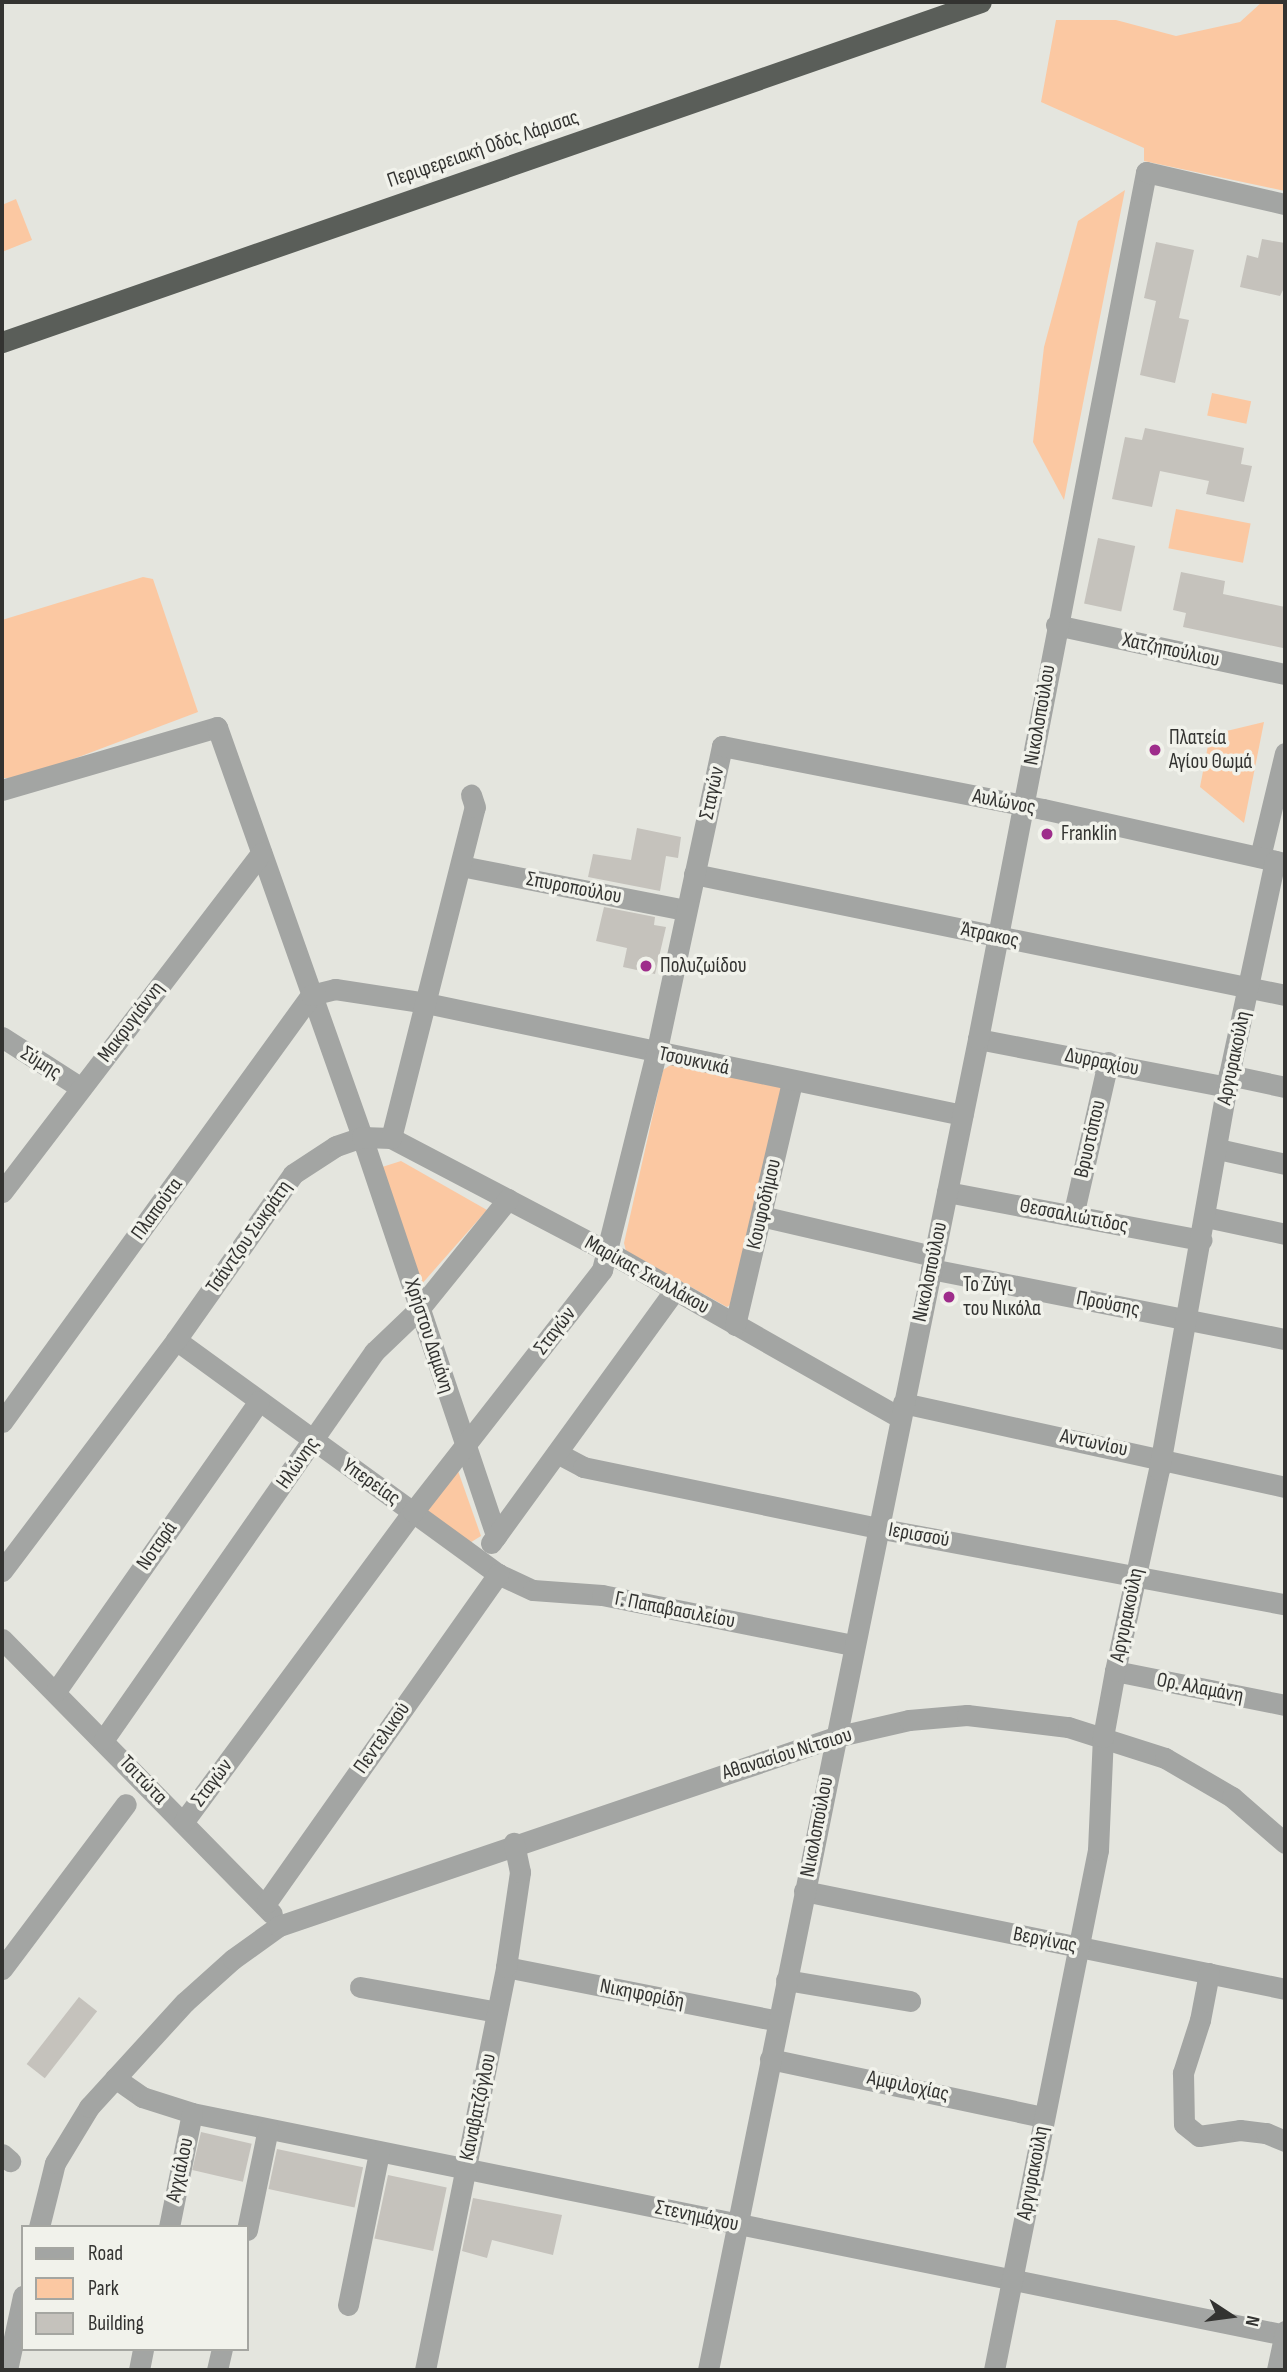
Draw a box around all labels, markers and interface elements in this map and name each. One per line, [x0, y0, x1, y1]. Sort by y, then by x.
street label: Περιφερειακή Οδός Λάρισας [384, 104, 582, 194]
street label: Χατζηπούλιου [1120, 627, 1222, 673]
street label: Νικολοπούλου [1019, 663, 1061, 767]
place label: Πλατεία Αγίου Θωμά [1169, 725, 1252, 775]
marker: Πλατεία Αγίου Θωμά [1147, 742, 1163, 758]
street label: Σταγών [694, 764, 730, 822]
street label: Αυλώνος [970, 784, 1038, 820]
place label: Franklin [1061, 821, 1117, 847]
marker: Franklin [1039, 826, 1055, 842]
street label: Σπυροπούλου [524, 866, 624, 910]
street label: Άτρακος [959, 917, 1021, 953]
place label: Πολυζωίδου [660, 953, 747, 979]
marker: Πολυζωίδου [638, 958, 654, 974]
street label: Μακρυγιάννη [92, 977, 170, 1067]
street label: Αργυρακούλη [1212, 1009, 1256, 1107]
street label: Σύμης [16, 1041, 66, 1085]
street label: Τσουκνικά [656, 1041, 732, 1081]
street label: Δυρραχίου [1063, 1043, 1141, 1081]
street label: Βρυοτόπου [1069, 1098, 1111, 1180]
street label: Κουφοδήμου [741, 1156, 787, 1252]
street label: Πλαπούτα [126, 1173, 188, 1245]
street label: Τσάντζου Σωκράτη [201, 1176, 297, 1298]
street label: Θεσσαλιώτιδος [1018, 1193, 1130, 1239]
street label: Νικολοπούλου [907, 1220, 953, 1324]
street label: Μαρίκας Σκυλλάκου [580, 1230, 714, 1320]
place label: Το Ζύγι του Νικόλα [963, 1272, 1041, 1322]
street label: Χρήστου Δαμάνη [399, 1276, 459, 1396]
street label: Προύσης [1074, 1286, 1142, 1322]
marker: Το Ζύγι του Νικόλα [941, 1289, 957, 1305]
street label: Σταγών [529, 1302, 581, 1360]
street label: Αντωνίου [1058, 1424, 1130, 1462]
street label: Ηλώνης [271, 1432, 325, 1494]
street label: Υπερείας [337, 1453, 405, 1511]
street label: Νοταρά [131, 1517, 183, 1575]
street label: Ιερισσού [886, 1517, 952, 1553]
street label: Αργυρακούλη [1105, 1566, 1149, 1664]
street label: Γ. Παπαβασιλείου [613, 1586, 737, 1634]
street label: Ορ. Αλαμάνη [1155, 1667, 1245, 1709]
street label: Πεντελικού [348, 1697, 416, 1779]
street label: Αθανασίου Νίτσιου [719, 1722, 855, 1786]
street label: Τσιτώτα [114, 1750, 172, 1810]
street label: Σταγών [186, 1754, 238, 1812]
street label: Νικολοπούλου [795, 1775, 839, 1879]
street label: Βεργίνας [1011, 1921, 1079, 1959]
street label: Νικηφορίδη [598, 1973, 686, 2015]
street label: Καναβατζόγλου [454, 2051, 502, 2163]
street label: Αμφιλοχίας [865, 2065, 951, 2107]
street label: Αργυρακούλη [1012, 2124, 1054, 2222]
street label: Αγχιάλου [161, 2136, 199, 2204]
street label: Στενημάχου [653, 2195, 741, 2237]
legend [21, 2225, 248, 2351]
text: Road [88, 2241, 123, 2266]
text: Park [88, 2276, 119, 2301]
north arrow [1196, 2281, 1266, 2351]
text: Building [88, 2311, 144, 2336]
text: N [1240, 2313, 1264, 2328]

